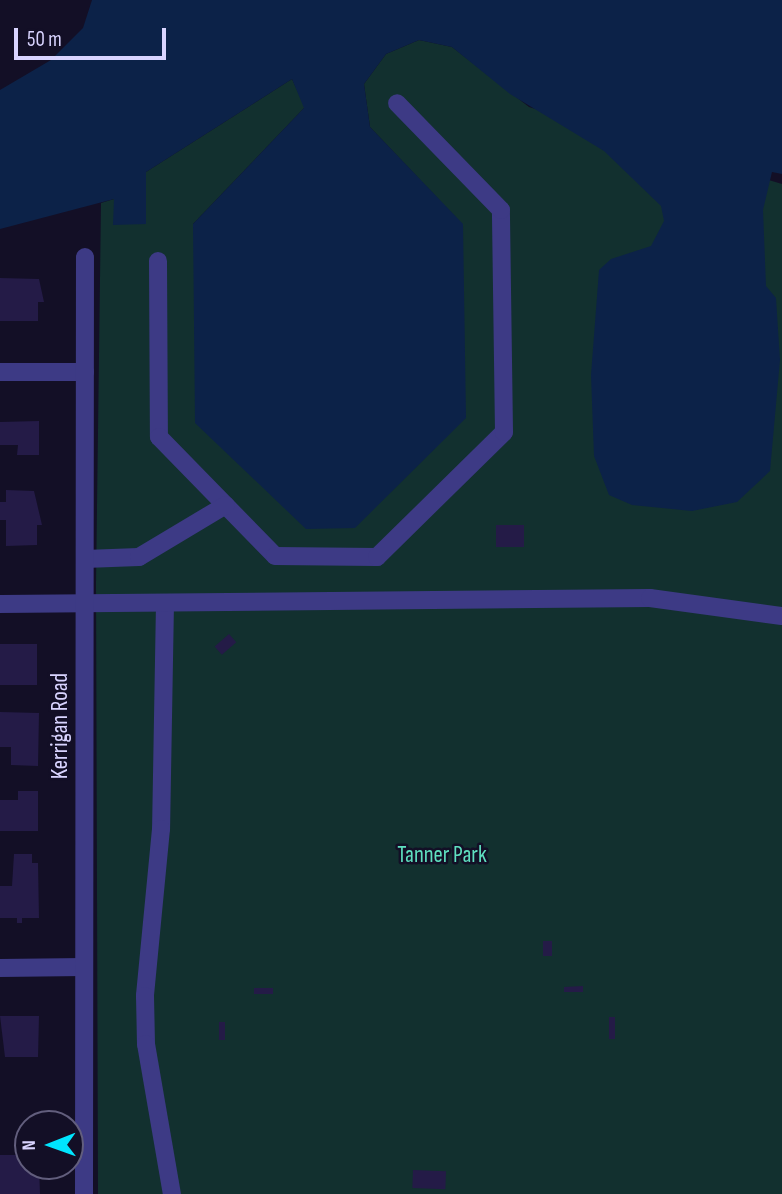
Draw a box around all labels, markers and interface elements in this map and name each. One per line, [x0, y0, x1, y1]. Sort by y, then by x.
scale bar [18, 14, 170, 58]
text: 50 m [27, 27, 62, 52]
street label: Kerrigan Road [46, 673, 74, 779]
park label: Tanner Park [397, 841, 487, 869]
north arrow [14, 1110, 84, 1180]
text: N [18, 1140, 41, 1151]

